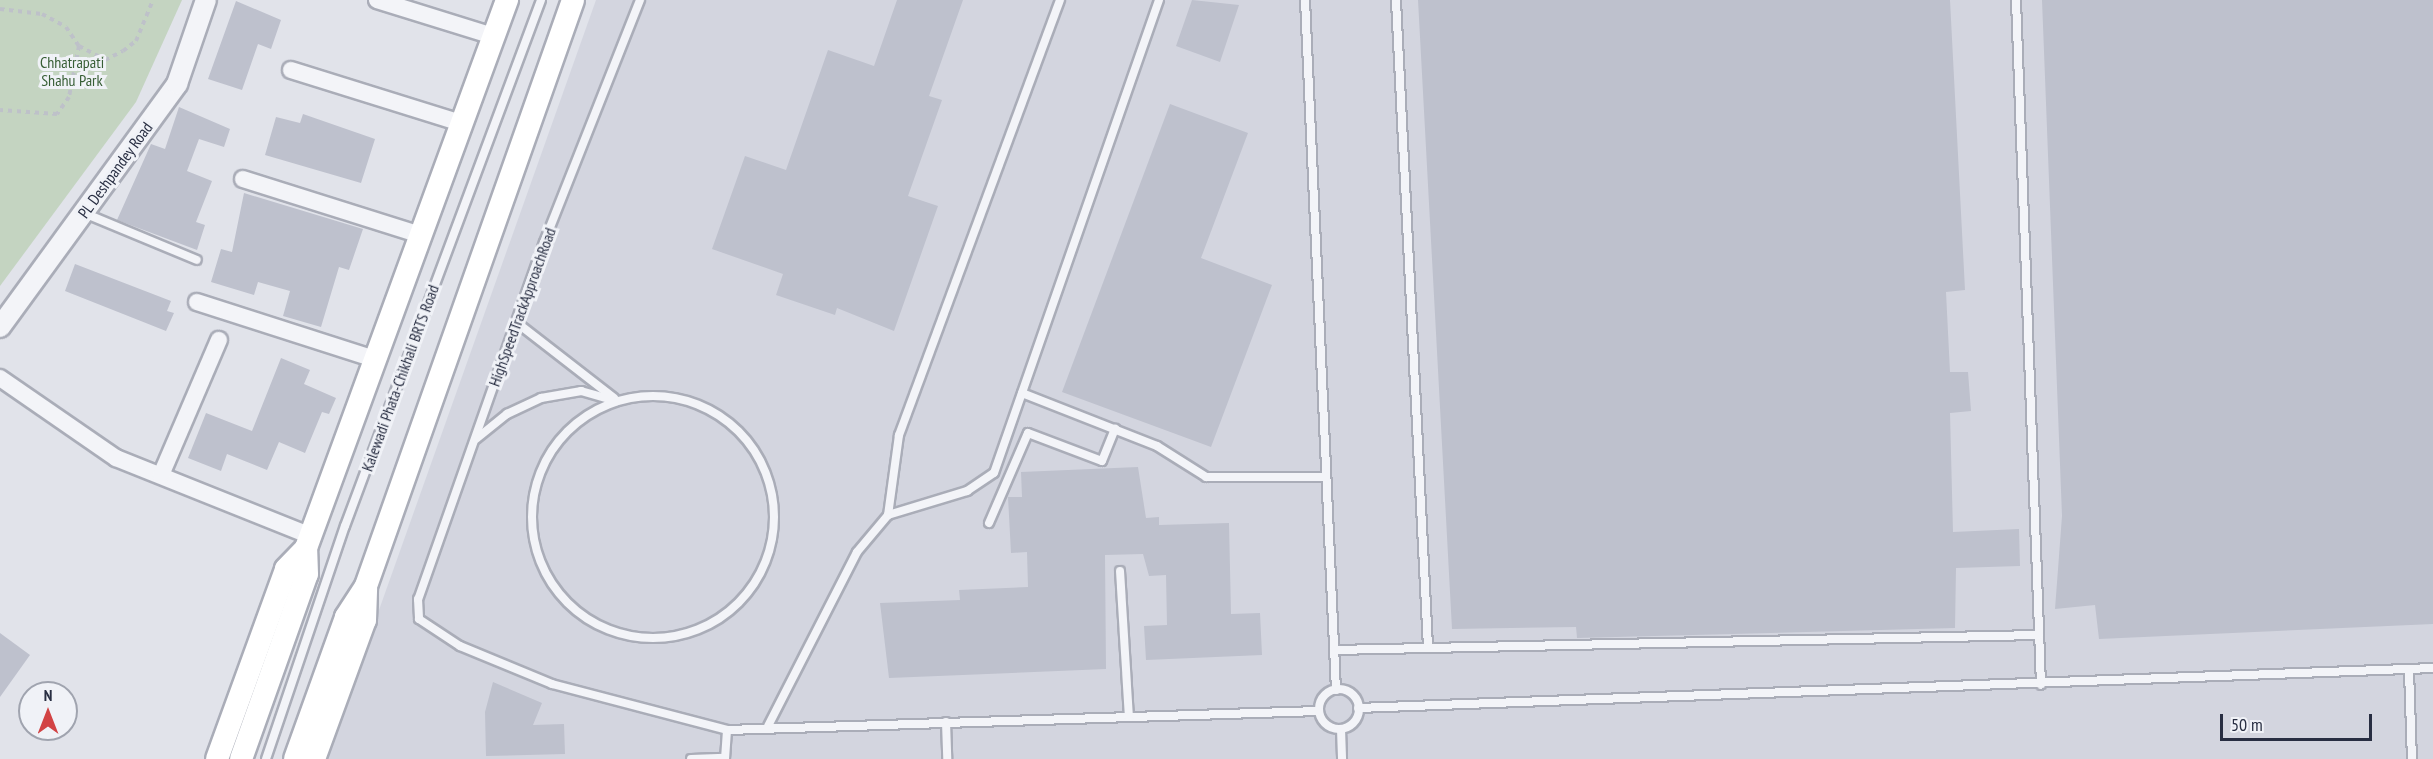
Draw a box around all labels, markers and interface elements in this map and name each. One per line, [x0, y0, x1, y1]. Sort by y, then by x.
park label: Chhatrapati Shahu Park [40, 52, 104, 90]
street label: PL Deshpandey Road [73, 118, 157, 222]
street label: HighSpeedTrackApproachRoad [484, 225, 560, 389]
street label: Kalewadi Phata-Chikhali BRTS Road [357, 282, 443, 474]
north arrow [18, 681, 78, 741]
text: N [44, 685, 52, 705]
scale bar [2223, 702, 2374, 740]
text: 50 m [2231, 713, 2263, 736]

